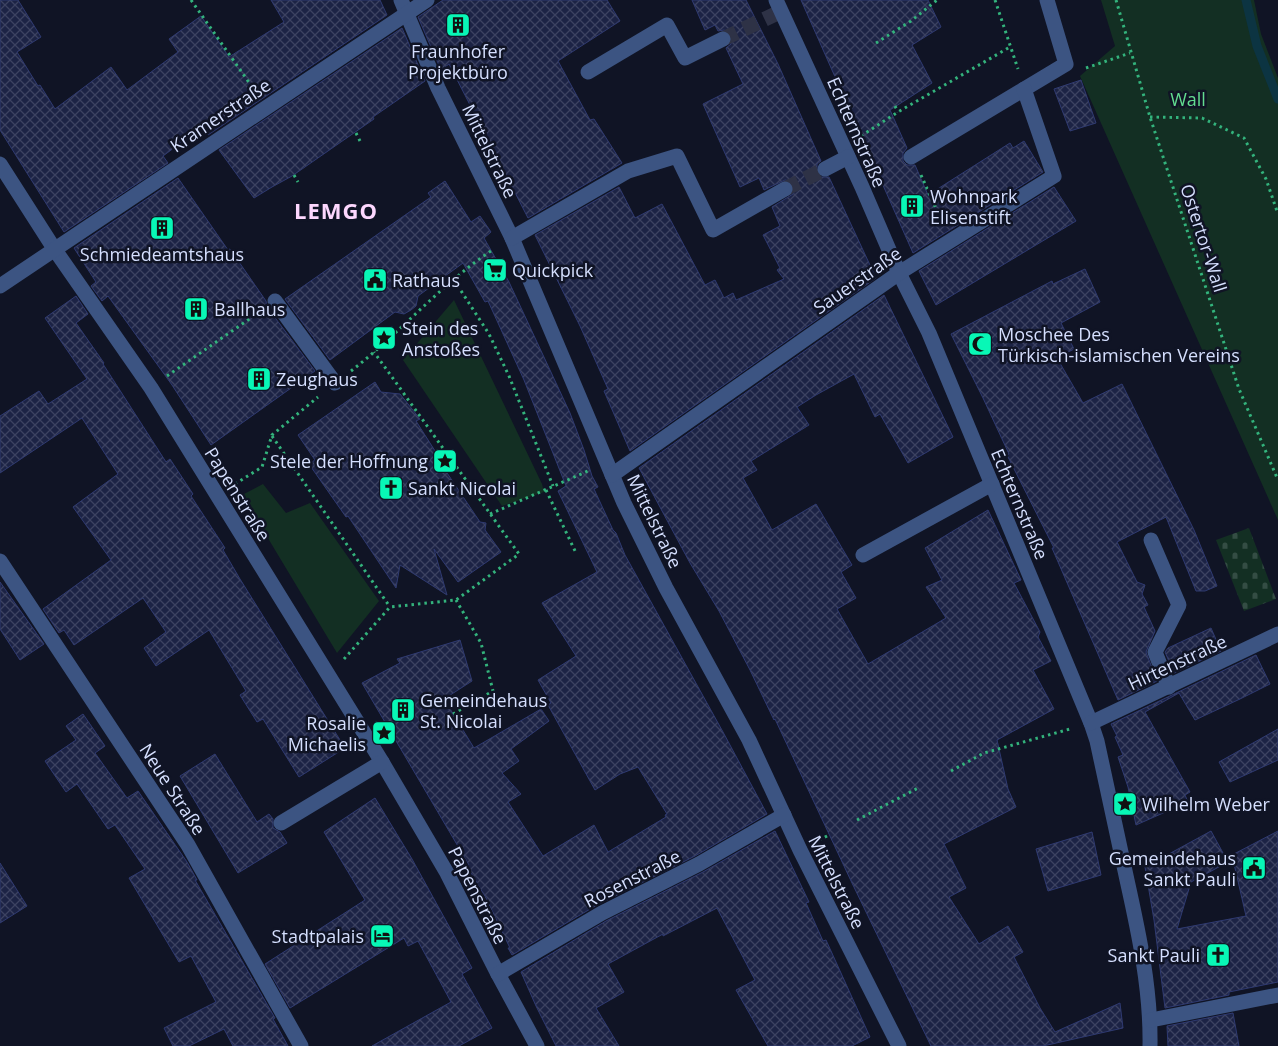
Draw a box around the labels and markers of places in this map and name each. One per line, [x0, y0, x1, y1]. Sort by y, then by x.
building icon: Fraunhofer Projektbüro [445, 12, 471, 38]
place label: Fraunhofer Projektbüro [408, 39, 508, 84]
place label: Wohnpark Elisenstift [930, 184, 1018, 229]
building icon: Wohnpark Elisenstift [899, 193, 925, 219]
building icon: Schmiedeamtshaus [149, 215, 175, 241]
place label: Schmiedeamtshaus [80, 242, 244, 266]
supermarket icon: Quickpick [482, 257, 508, 283]
place label: Quickpick [512, 258, 594, 282]
public building icon: Rathaus [362, 267, 388, 293]
place label: Rathaus [392, 268, 460, 292]
building icon: Ballhaus [183, 296, 209, 322]
place label: Ballhaus [214, 297, 285, 321]
place label: Stein des Anstoßes [402, 316, 480, 361]
place label: Moschee Des Türkisch-islamischen Vereins [998, 322, 1240, 367]
place icon: Stein des Anstoßes [371, 325, 397, 351]
mosque icon: Moschee Des Türkisch-islamischen Vereins [967, 331, 993, 357]
building icon: Zeughaus [246, 366, 272, 392]
place label: Zeughaus [276, 367, 358, 391]
place icon: Stele der Hoffnung [432, 448, 458, 474]
place label: Stele der Hoffnung [270, 449, 428, 473]
church icon: Sankt Nicolai [378, 475, 404, 501]
place label: Sankt Nicolai [408, 476, 516, 500]
place label: Gemeindehaus St. Nicolai [420, 688, 547, 733]
building icon: Gemeindehaus St. Nicolai [390, 697, 416, 723]
place label: Rosalie Michaelis [288, 711, 366, 756]
place icon: Rosalie Michaelis [371, 720, 397, 746]
place icon: Wilhelm Weber [1112, 791, 1138, 817]
place label: Wilhelm Weber [1142, 792, 1271, 816]
place label: Gemeindehaus Sankt Pauli [1109, 846, 1236, 891]
public building icon: Gemeindehaus Sankt Pauli [1241, 855, 1267, 881]
hotel icon: Stadtpalais [369, 923, 395, 949]
place label: Stadtpalais [272, 924, 364, 948]
church icon: Sankt Pauli [1205, 942, 1231, 968]
place label: Sankt Pauli [1108, 943, 1200, 967]

